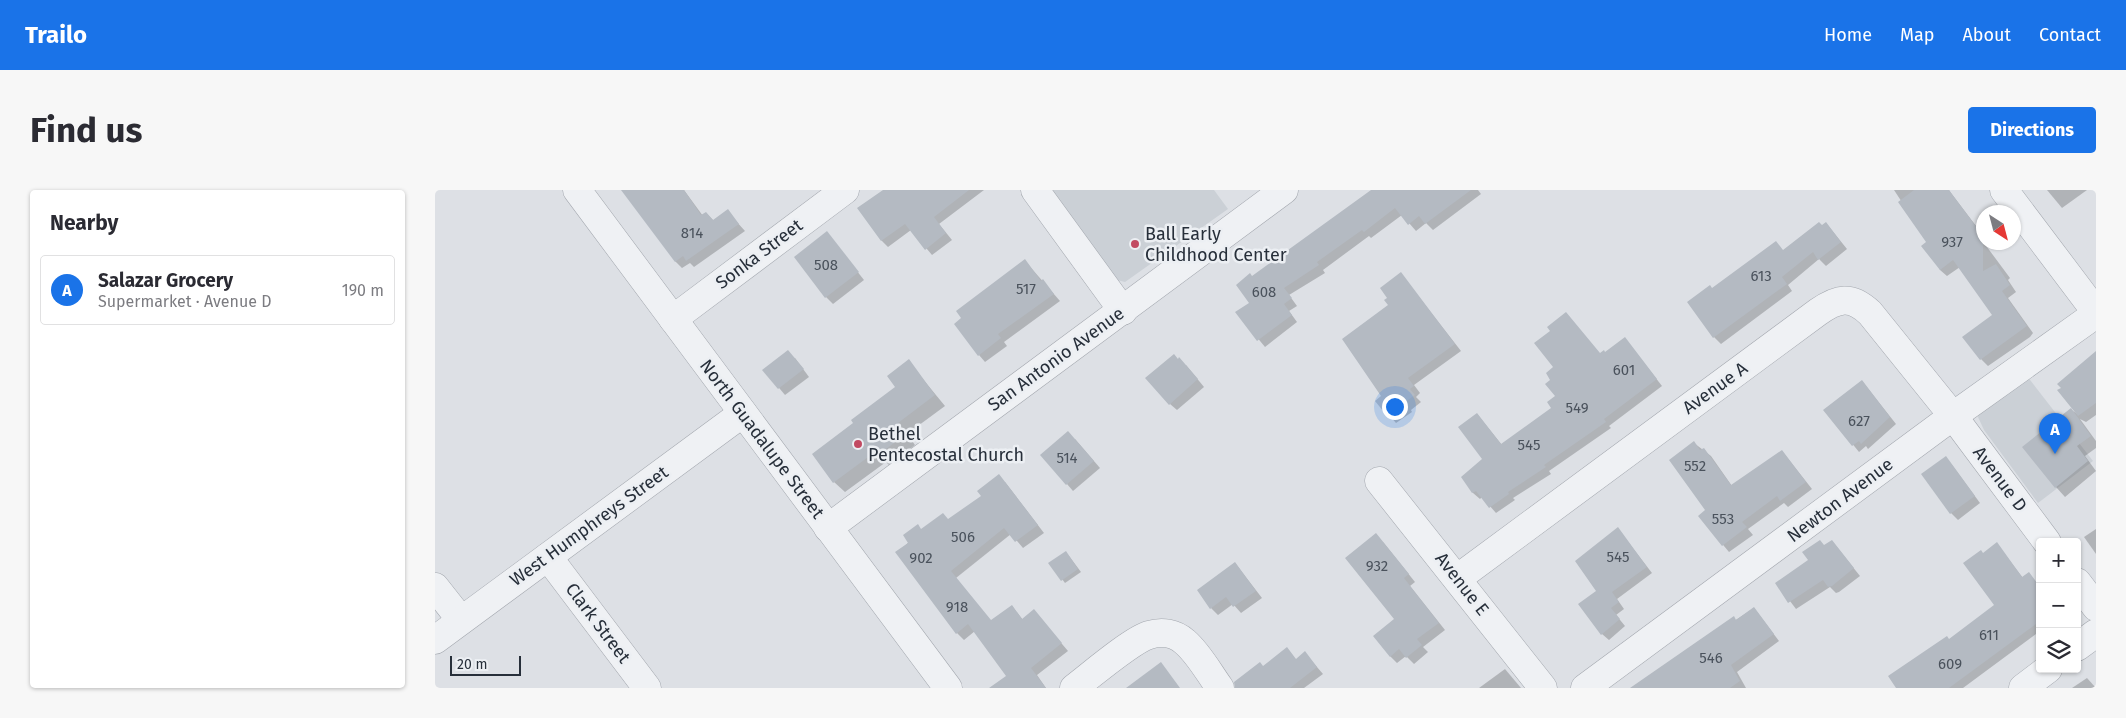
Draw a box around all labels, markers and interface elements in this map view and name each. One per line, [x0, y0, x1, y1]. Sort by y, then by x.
text: Trailo [25, 21, 87, 49]
text: Home [1824, 24, 1872, 46]
text: Map [1900, 24, 1934, 46]
text: About [1962, 24, 2011, 46]
text: Contact [2039, 24, 2101, 46]
button: Directions [1968, 107, 2096, 153]
text: Find us [30, 109, 142, 151]
north arrow [1976, 205, 2021, 250]
text: Nearby [50, 210, 118, 236]
street label: Sonka Street [711, 214, 807, 294]
place label: Ball Early Childhood Center [1145, 223, 1287, 266]
house number: 814 [681, 224, 703, 242]
house number: 937 [1941, 233, 1963, 251]
marker: Ball Early Childhood Center [1129, 238, 1141, 250]
house number: 508 [814, 256, 838, 274]
house number: 613 [1750, 267, 1772, 285]
text: Salazar Grocery [98, 269, 233, 292]
house number: 517 [1016, 280, 1036, 298]
text: A [62, 281, 72, 300]
text: 190 m [342, 281, 384, 300]
house number: 608 [1252, 283, 1276, 301]
text: Supermarket · Avenue D [98, 292, 272, 311]
street label: San Antonio Avenue [984, 302, 1128, 416]
street label: North Guadalupe Street [695, 355, 829, 523]
street label: Avenue A [1678, 357, 1752, 419]
house number: 601 [1613, 361, 1635, 379]
your location [1382, 394, 1408, 420]
house number: 549 [1565, 399, 1589, 417]
house number: 627 [1848, 412, 1870, 430]
pin: A [2039, 413, 2071, 454]
place label: Bethel Pentecostal Church [868, 423, 1024, 466]
house number: 545 [1518, 436, 1540, 454]
marker: Bethel Pentecostal Church [852, 438, 864, 450]
street label: Avenue D [1968, 442, 2032, 516]
house number: 514 [1056, 449, 1078, 467]
street label: Newton Avenue [1783, 453, 1897, 547]
house number: 552 [1684, 457, 1706, 475]
street label: West Humphreys Street [505, 461, 673, 591]
house number: 553 [1712, 510, 1734, 528]
house number: 506 [951, 528, 975, 546]
map controls [2036, 538, 2081, 673]
button: + [2036, 538, 2081, 583]
street label: Avenue E [1431, 548, 1493, 620]
house number: 545 [1607, 548, 1629, 566]
house number: 902 [909, 549, 933, 567]
house number: 932 [1366, 557, 1388, 575]
street label: Clark Street [561, 579, 636, 668]
button: − [2036, 583, 2081, 628]
house number: 918 [946, 598, 968, 616]
house number: 611 [1979, 626, 1999, 644]
button: layers [2036, 628, 2081, 673]
house number: 546 [1699, 649, 1723, 667]
scale bar [450, 653, 521, 676]
house number: 609 [1938, 655, 1962, 673]
text: 20 m [457, 656, 487, 673]

